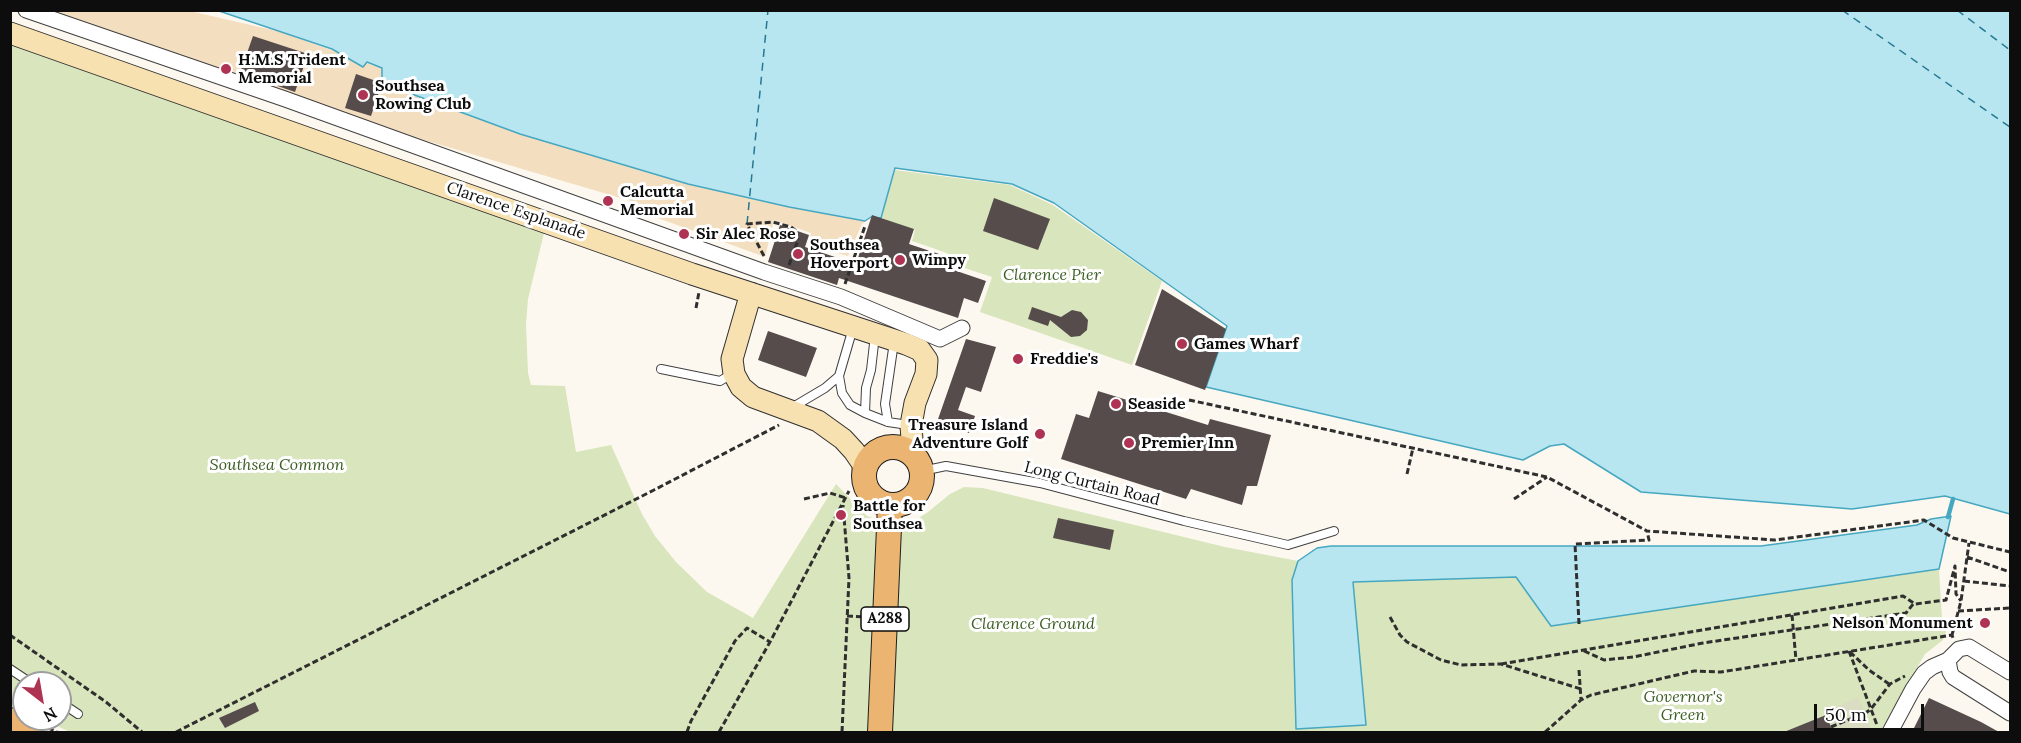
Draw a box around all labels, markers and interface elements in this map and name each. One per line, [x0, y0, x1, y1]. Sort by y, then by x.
place label: H.M.S Trident Memorial [238, 50, 346, 88]
marker: H.M.S Trident Memorial [219, 62, 233, 76]
place label: Southsea Rowing Club [375, 76, 471, 114]
marker: Southsea Rowing Club [356, 88, 370, 102]
street label: Clarence Esplanade [444, 178, 588, 244]
place label: Calcutta Memorial [620, 182, 694, 220]
marker: Calcutta Memorial [601, 194, 615, 208]
place label: Sir Alec Rose [696, 224, 796, 244]
marker: Sir Alec Rose [677, 227, 691, 241]
place label: Southsea Hoverport [810, 235, 889, 273]
marker: Southsea Hoverport [791, 247, 805, 261]
place label: Wimpy [912, 250, 966, 270]
marker: Wimpy [893, 253, 907, 267]
park label: Clarence Pier [1003, 265, 1101, 285]
place label: Games Wharf [1194, 334, 1298, 354]
marker: Games Wharf [1175, 337, 1189, 351]
place label: Freddie's [1030, 349, 1098, 369]
marker: Freddie's [1011, 352, 1025, 366]
place label: Seaside [1128, 394, 1186, 414]
marker: Seaside [1109, 397, 1123, 411]
place label: Treasure Island Adventure Golf [908, 415, 1028, 453]
marker: Treasure Island Adventure Golf [1033, 427, 1047, 441]
place label: Premier Inn [1141, 433, 1234, 453]
marker: Premier Inn [1122, 436, 1136, 450]
park label: Southsea Common [210, 455, 344, 475]
street label: Long Curtain Road [1022, 458, 1162, 510]
place label: Battle for Southsea [853, 496, 925, 534]
marker: Battle for Southsea [834, 508, 848, 522]
road number: A288 [861, 607, 909, 631]
place label: Nelson Monument [1832, 613, 1973, 633]
park label: Clarence Ground [971, 614, 1095, 634]
marker: Nelson Monument [1978, 616, 1992, 630]
north arrow [12, 671, 72, 731]
park label: Governor's Green [1643, 687, 1723, 725]
scale bar [1817, 692, 1926, 730]
text: N [40, 703, 61, 726]
text: 50 m [1825, 703, 1867, 726]

